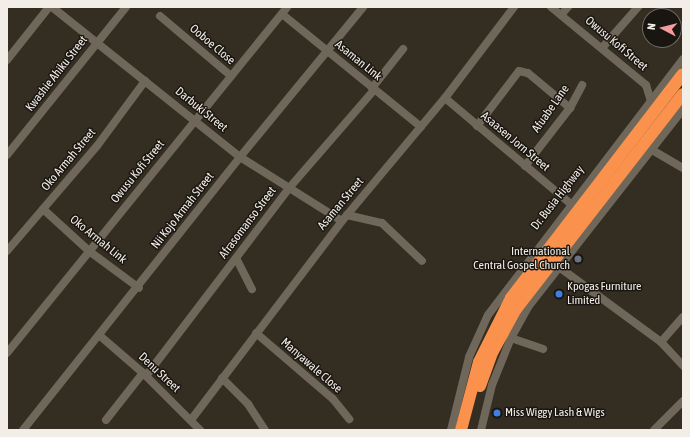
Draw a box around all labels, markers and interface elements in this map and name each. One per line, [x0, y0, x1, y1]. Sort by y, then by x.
north arrow [642, 8, 682, 48]
street label: Owusu Kofi Street [582, 14, 650, 74]
street label: Ooboe Close [186, 22, 238, 68]
text: N [645, 23, 657, 31]
street label: Kwashie Ahiku Street [23, 33, 91, 115]
street label: Asaman Link [332, 38, 384, 84]
street label: Afuabe Lane [529, 82, 573, 136]
street label: Darbuki Street [172, 85, 230, 135]
street label: Asaasen Jorn Street [478, 109, 552, 175]
street label: Oko Armah Street [39, 126, 99, 194]
street label: Owusu Kofi Street [108, 138, 168, 206]
street label: Dr. Busia Highway [528, 163, 588, 233]
street label: Nii Kojo Armah Street [149, 170, 217, 252]
street label: Asaman Street [315, 175, 367, 233]
street label: Afrasomanso Street [216, 184, 280, 262]
street label: Oko Armah Link [67, 213, 129, 267]
place label: International Central Gospel Church [473, 245, 570, 273]
marker: International Central Gospel Church [573, 254, 583, 264]
place label: Kpogas Furniture Limited [567, 280, 641, 308]
marker: Kpogas Furniture Limited [554, 289, 564, 299]
street label: Manyawale Close [277, 336, 345, 396]
street label: Denu Street [135, 350, 183, 396]
place label: Miss Wiggy Lash & Wigs [505, 406, 605, 420]
marker: Miss Wiggy Lash & Wigs [492, 408, 502, 418]

